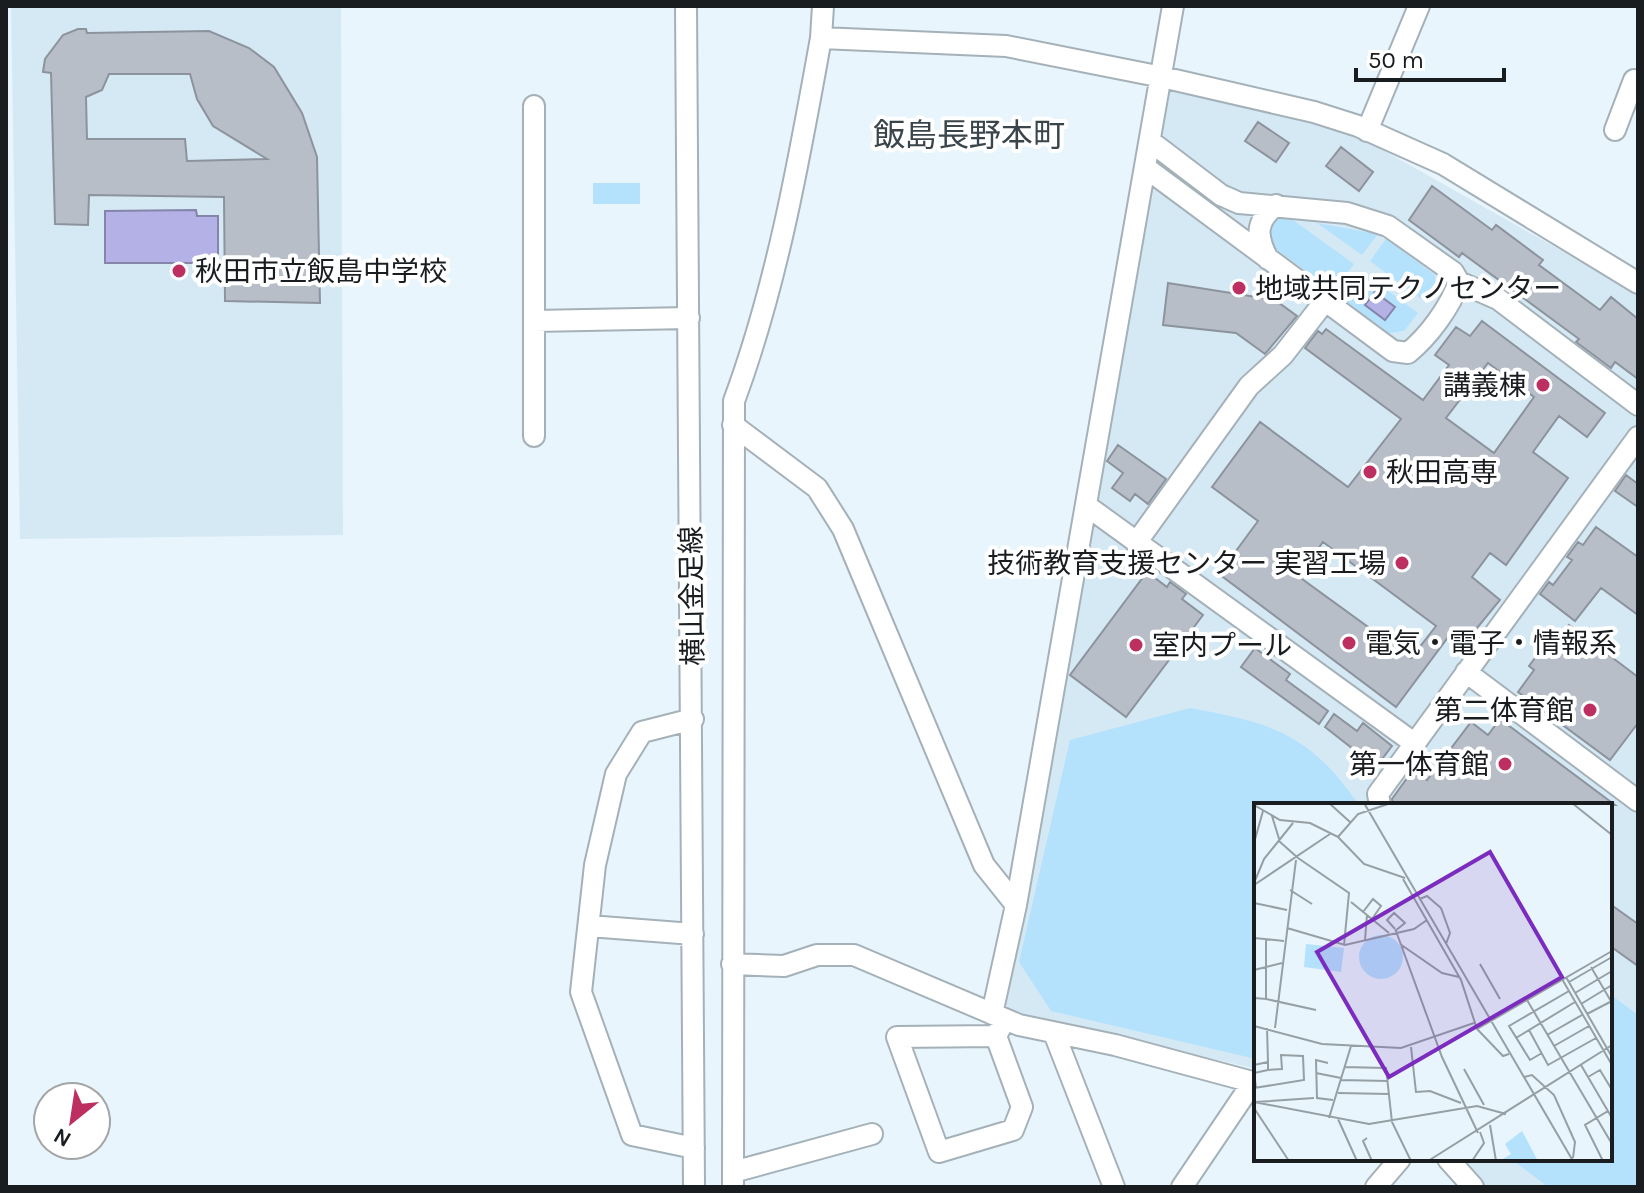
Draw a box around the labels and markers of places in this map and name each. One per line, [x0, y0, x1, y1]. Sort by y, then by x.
place label: 秋田市立飯島中学校 [195, 255, 447, 288]
marker: 秋田市立飯島中学校 [170, 262, 188, 280]
place label: 地域共同テクノセンター [1255, 272, 1561, 305]
marker: 地域共同テクノセンター [1230, 279, 1248, 297]
place label: 講義棟 [1443, 369, 1527, 402]
marker: 講義棟 [1534, 376, 1552, 394]
place label: 秋田高専 [1386, 456, 1498, 489]
marker: 秋田高専 [1361, 463, 1379, 481]
place label: 技術教育支援センター 実習工場 [987, 547, 1386, 580]
marker: 技術教育支援センター 実習工場 [1393, 554, 1411, 572]
place label: 電気・電子・情報系 [1365, 627, 1617, 660]
place label: 室内プール [1152, 629, 1292, 662]
marker: 電気・電子・情報系 [1340, 634, 1358, 652]
marker: 室内プール [1127, 636, 1145, 654]
place label: 第二体育館 [1434, 694, 1574, 727]
marker: 第二体育館 [1581, 701, 1599, 719]
place label: 第一体育館 [1349, 748, 1489, 781]
marker: 第一体育館 [1496, 755, 1514, 773]

